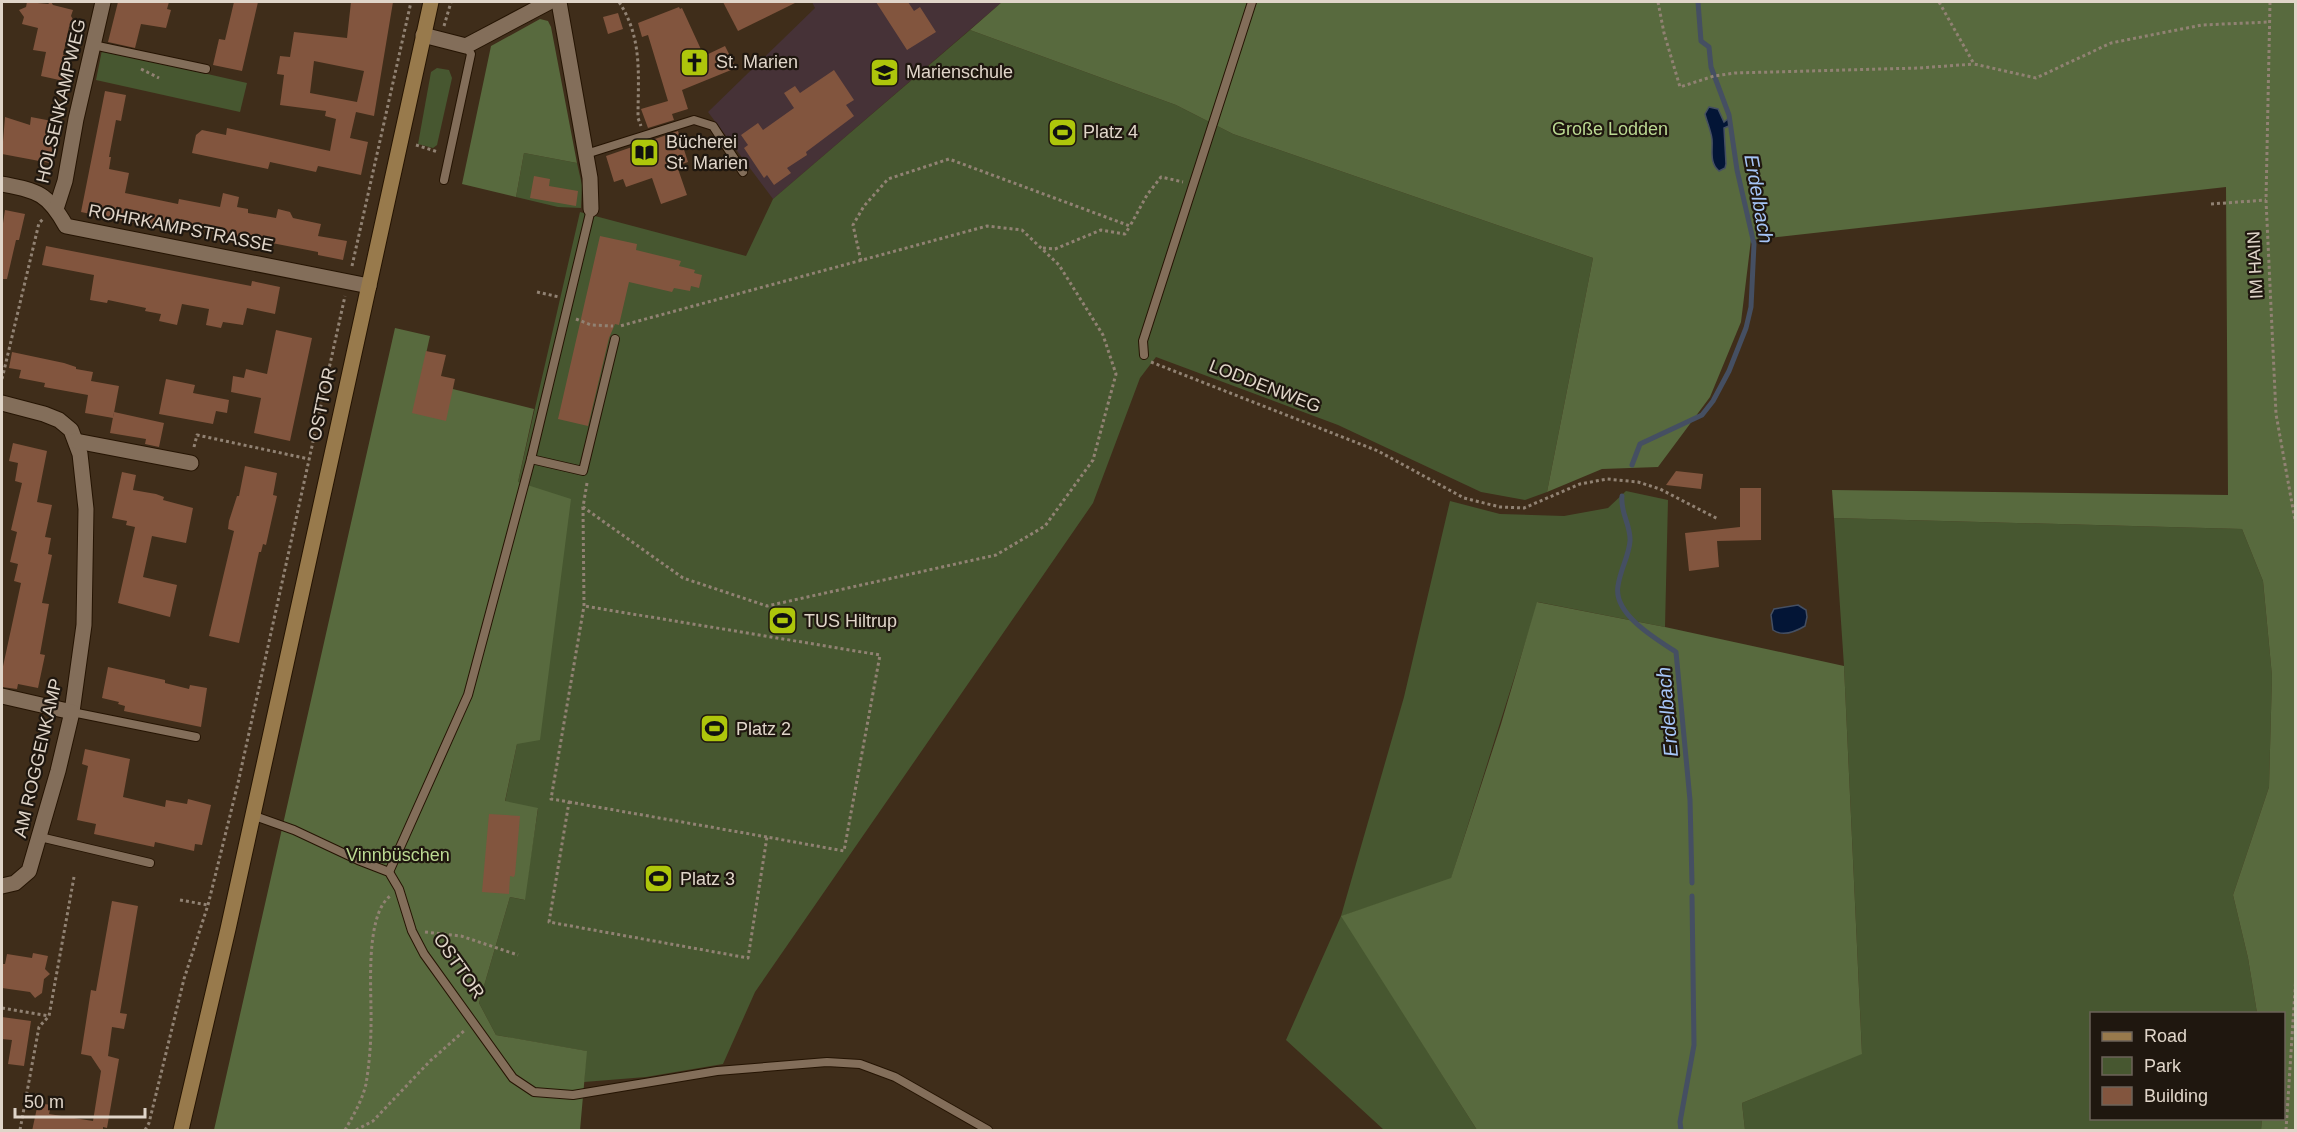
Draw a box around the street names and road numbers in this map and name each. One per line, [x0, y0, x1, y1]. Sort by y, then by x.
street label: HOLSENKAMPWEG [32, 17, 90, 185]
street label: ROHRKAMPSTRASSE [87, 200, 275, 256]
street label: IM HAIN [2243, 231, 2267, 299]
street label: LODDENWEG [1206, 356, 1324, 416]
street label: OSTTOR [304, 365, 340, 443]
street label: AM ROGGENKAMP [10, 676, 66, 840]
street label: OSTTOR [429, 930, 489, 1002]

